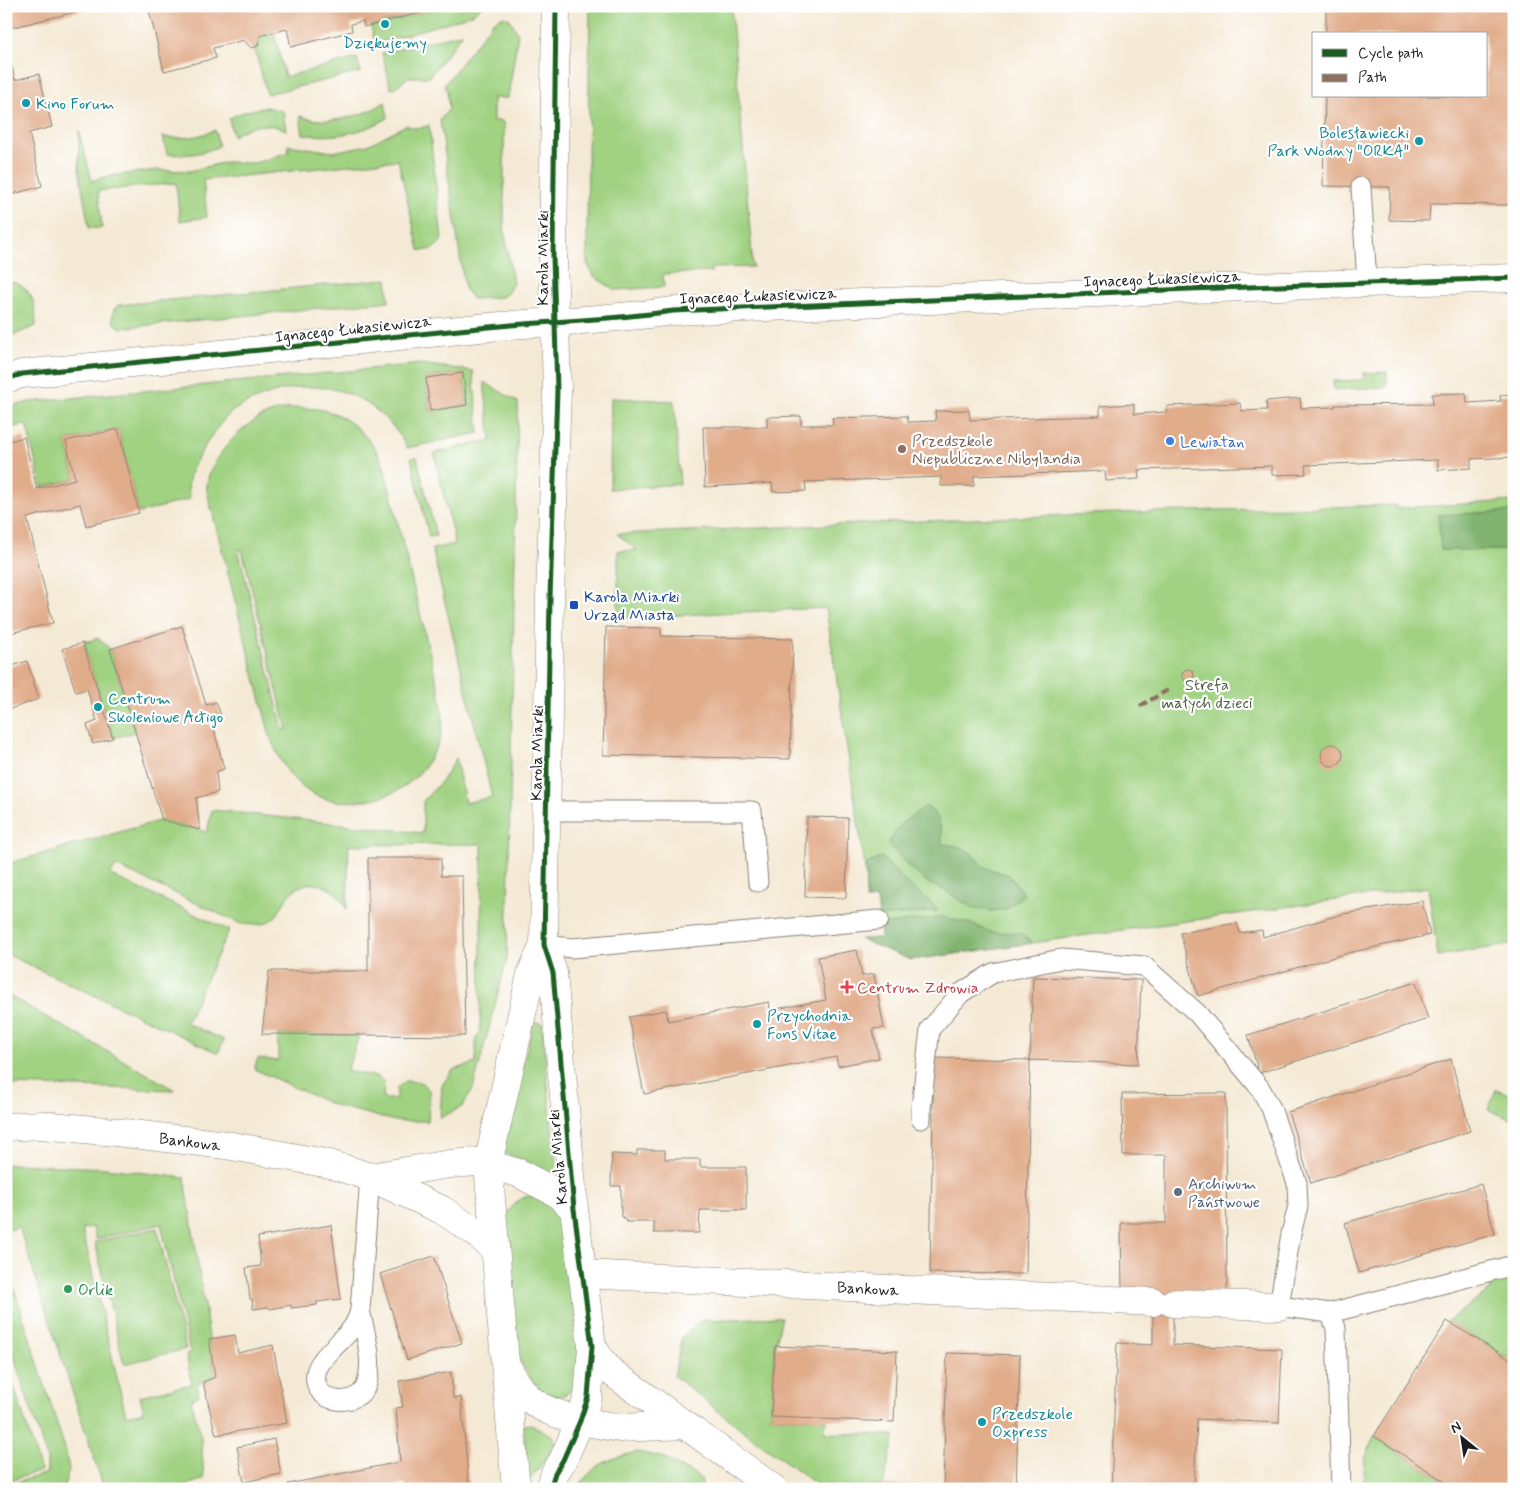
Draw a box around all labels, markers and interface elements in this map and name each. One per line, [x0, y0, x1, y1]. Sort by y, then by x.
marker: Dziękujemy [379, 18, 391, 30]
legend [1312, 32, 1488, 98]
place label: Dziękujemy [343, 33, 427, 54]
text: Cycle path [1358, 44, 1423, 64]
text: Path [1358, 68, 1387, 88]
place label: Kino Forum [36, 94, 115, 115]
marker: Kino Forum [20, 97, 32, 109]
place label: Bolesławiecki Park Wodny "ORKA" [1267, 123, 1409, 162]
marker: Bolesławiecki Park Wodny "ORKA" [1413, 135, 1425, 147]
street label: Karola Miarki [533, 210, 554, 306]
street label: Ignacego Łukasiewicza [1083, 266, 1241, 293]
street label: Ignacego Łukasiewicza [679, 283, 837, 310]
street label: Ignacego Łukasiewicza [274, 311, 433, 348]
place label: Przedszkole Niepubliczne Nibylandia [912, 431, 1081, 470]
place label: Lewiatan [1180, 432, 1244, 453]
marker: Lewiatan [1164, 435, 1176, 447]
marker: Przedszkole Niepubliczne Nibylandia [896, 443, 908, 455]
place label: Karola Miarki Urząd Miasta [584, 587, 680, 626]
marker: Karola Miarki Urząd Miasta [568, 599, 580, 611]
park label: Strefa małych dzieci [1162, 675, 1253, 714]
place label: Centrum Skoleniowe Actigo [108, 689, 223, 728]
marker: Centrum Skoleniowe Actigo [92, 701, 104, 713]
street label: Karola Miarki [526, 705, 549, 801]
place label: Centrum Zdrowia [857, 978, 979, 999]
marker: Centrum Zdrowia [841, 981, 853, 993]
place label: Przychodnia Fons Vitae [767, 1006, 851, 1045]
marker: Przychodnia Fons Vitae [751, 1018, 763, 1030]
street label: Karola Miarki [544, 1108, 573, 1205]
street label: Bankowa [158, 1128, 222, 1157]
place label: Archiwum Państwowe [1188, 1174, 1260, 1213]
marker: Archiwum Państwowe [1172, 1186, 1184, 1198]
street label: Bankowa [836, 1277, 900, 1302]
place label: Orlik [78, 1280, 113, 1301]
marker: Orlik [62, 1283, 74, 1295]
place label: Przedszkole Oxpress [992, 1404, 1073, 1443]
north arrow [1438, 1412, 1488, 1462]
marker: Przedszkole Oxpress [976, 1416, 988, 1428]
text: N [1447, 1417, 1465, 1438]

